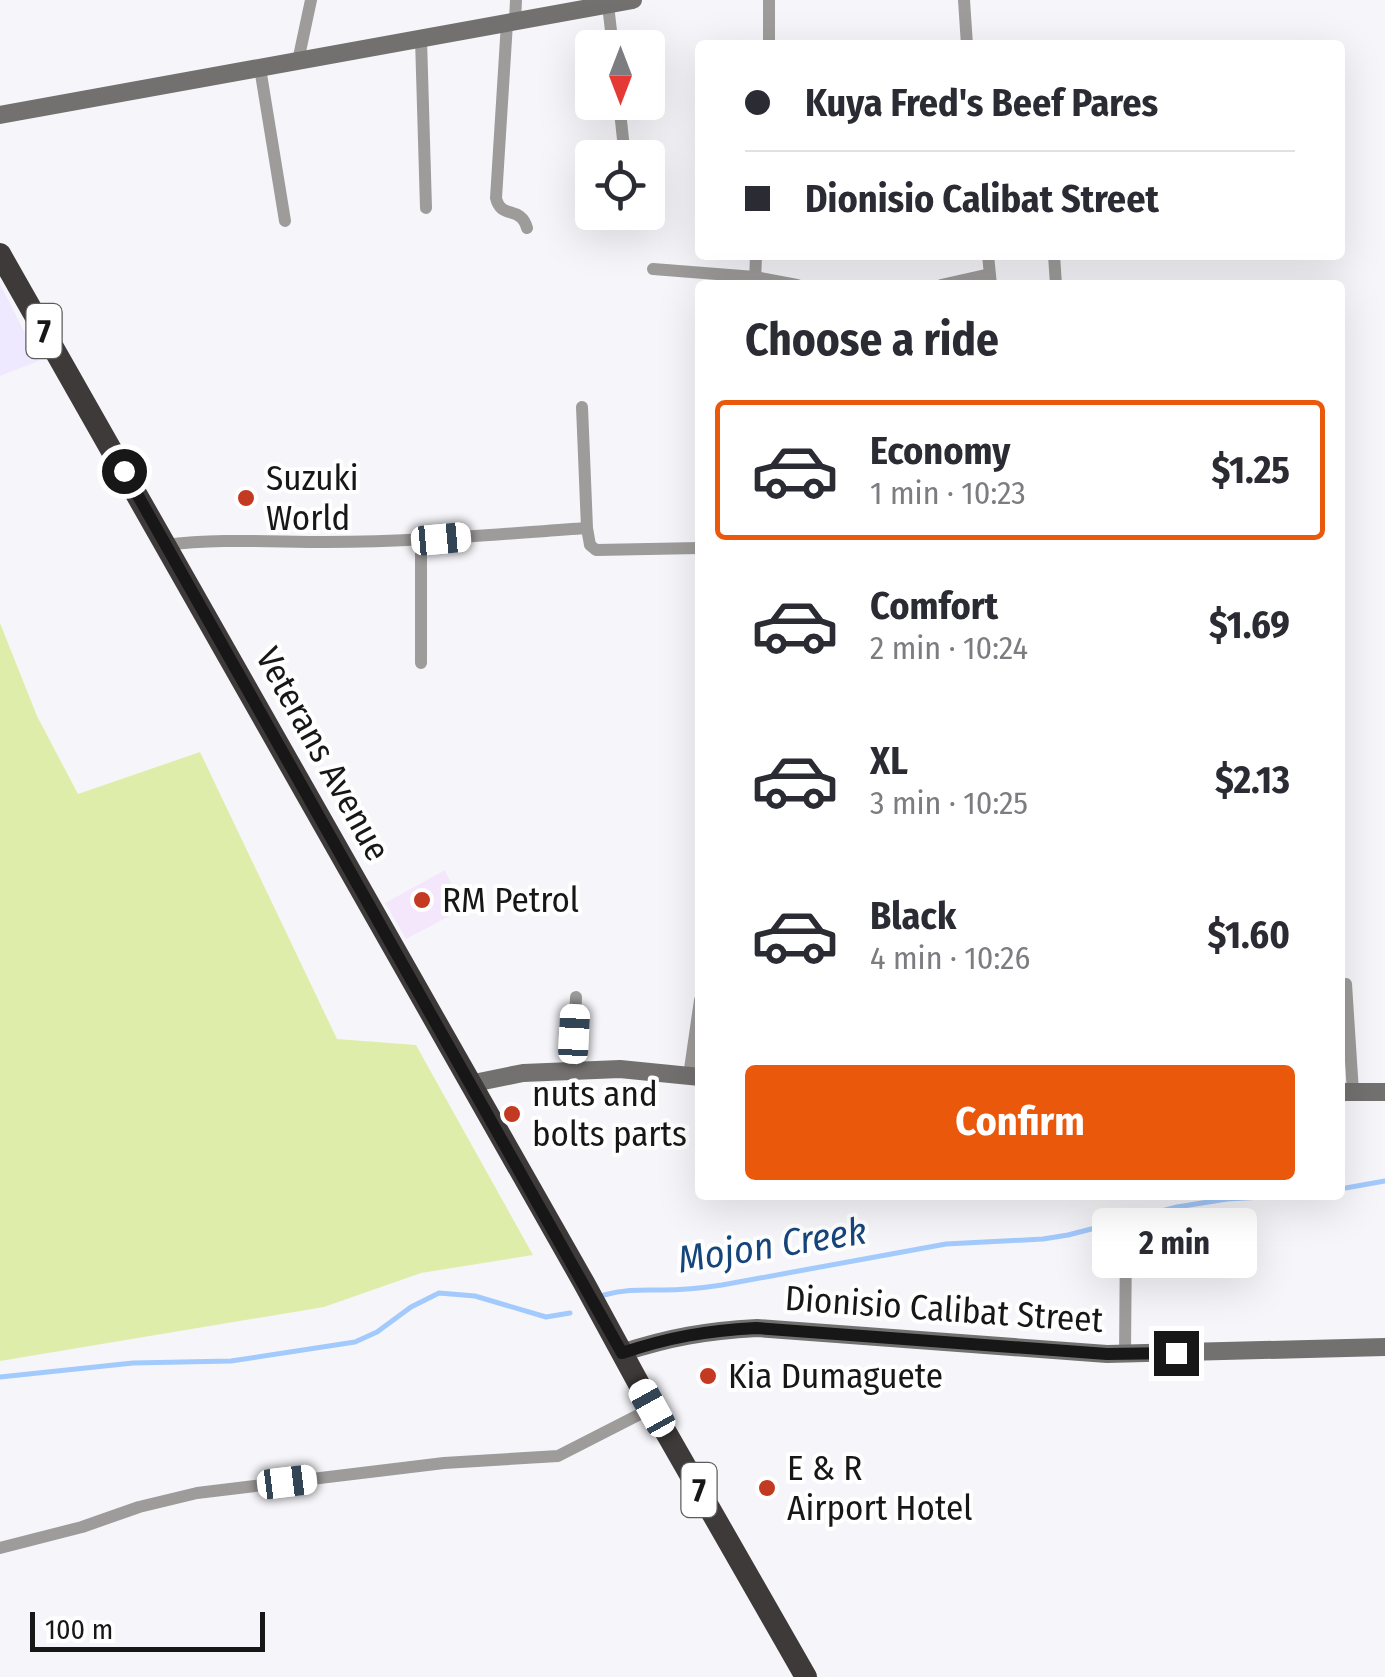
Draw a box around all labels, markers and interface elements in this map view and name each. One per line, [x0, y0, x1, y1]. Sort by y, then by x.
north arrow [575, 30, 665, 120]
map controls [575, 30, 665, 230]
text: Kuya Fred's Beef Pares [805, 80, 1158, 126]
button: locate [575, 140, 665, 230]
text: Dionisio Calibat Street [805, 176, 1159, 222]
road number: 7 [27, 304, 62, 358]
text: Choose a ride [745, 313, 999, 367]
icon: car [750, 425, 840, 515]
text: Economy [870, 428, 1010, 474]
text: $1.25 [1211, 447, 1290, 493]
route start [102, 449, 147, 494]
place label: Suzuki World [266, 457, 359, 539]
text: 1 min · 10:23 [870, 474, 1026, 512]
marker: Suzuki World [235, 487, 257, 509]
car [410, 521, 472, 557]
icon: car [750, 580, 840, 670]
text: Comfort [870, 583, 998, 629]
text: $1.69 [1209, 602, 1290, 648]
text: 2 min · 10:24 [870, 629, 1028, 667]
street label: Veterans Avenue [247, 640, 399, 868]
icon: car [750, 735, 840, 825]
text: XL [870, 738, 908, 784]
text: $2.13 [1215, 757, 1290, 803]
text: 3 min · 10:25 [870, 784, 1028, 822]
place label: RM Petrol [442, 879, 579, 921]
marker: RM Petrol [411, 889, 433, 911]
icon: car [750, 890, 840, 980]
text: Black [870, 893, 956, 939]
text: $1.60 [1207, 912, 1290, 958]
text: 4 min · 10:26 [870, 939, 1030, 977]
car [557, 1003, 591, 1065]
button: Confirm [745, 1065, 1295, 1180]
place label: nuts and bolts parts [532, 1073, 687, 1155]
marker: nuts and bolts parts [501, 1103, 523, 1125]
water label: Mojon Creek [674, 1207, 870, 1283]
callout: 2 min [1094, 1208, 1258, 1278]
text: 2 min [1139, 1224, 1210, 1262]
street label: Dionisio Calibat Street [784, 1277, 1105, 1341]
route end [1154, 1331, 1199, 1376]
place label: Kia Dumaguete [728, 1355, 943, 1397]
marker: Kia Dumaguete [697, 1365, 719, 1387]
car [624, 1374, 680, 1442]
place label: E & R Airport Hotel [787, 1447, 972, 1529]
car [255, 1463, 319, 1501]
road number: 7 [682, 1463, 716, 1517]
marker: E & R Airport Hotel [756, 1477, 778, 1499]
scale bar [30, 1607, 265, 1652]
text: 100 m [45, 1613, 113, 1646]

